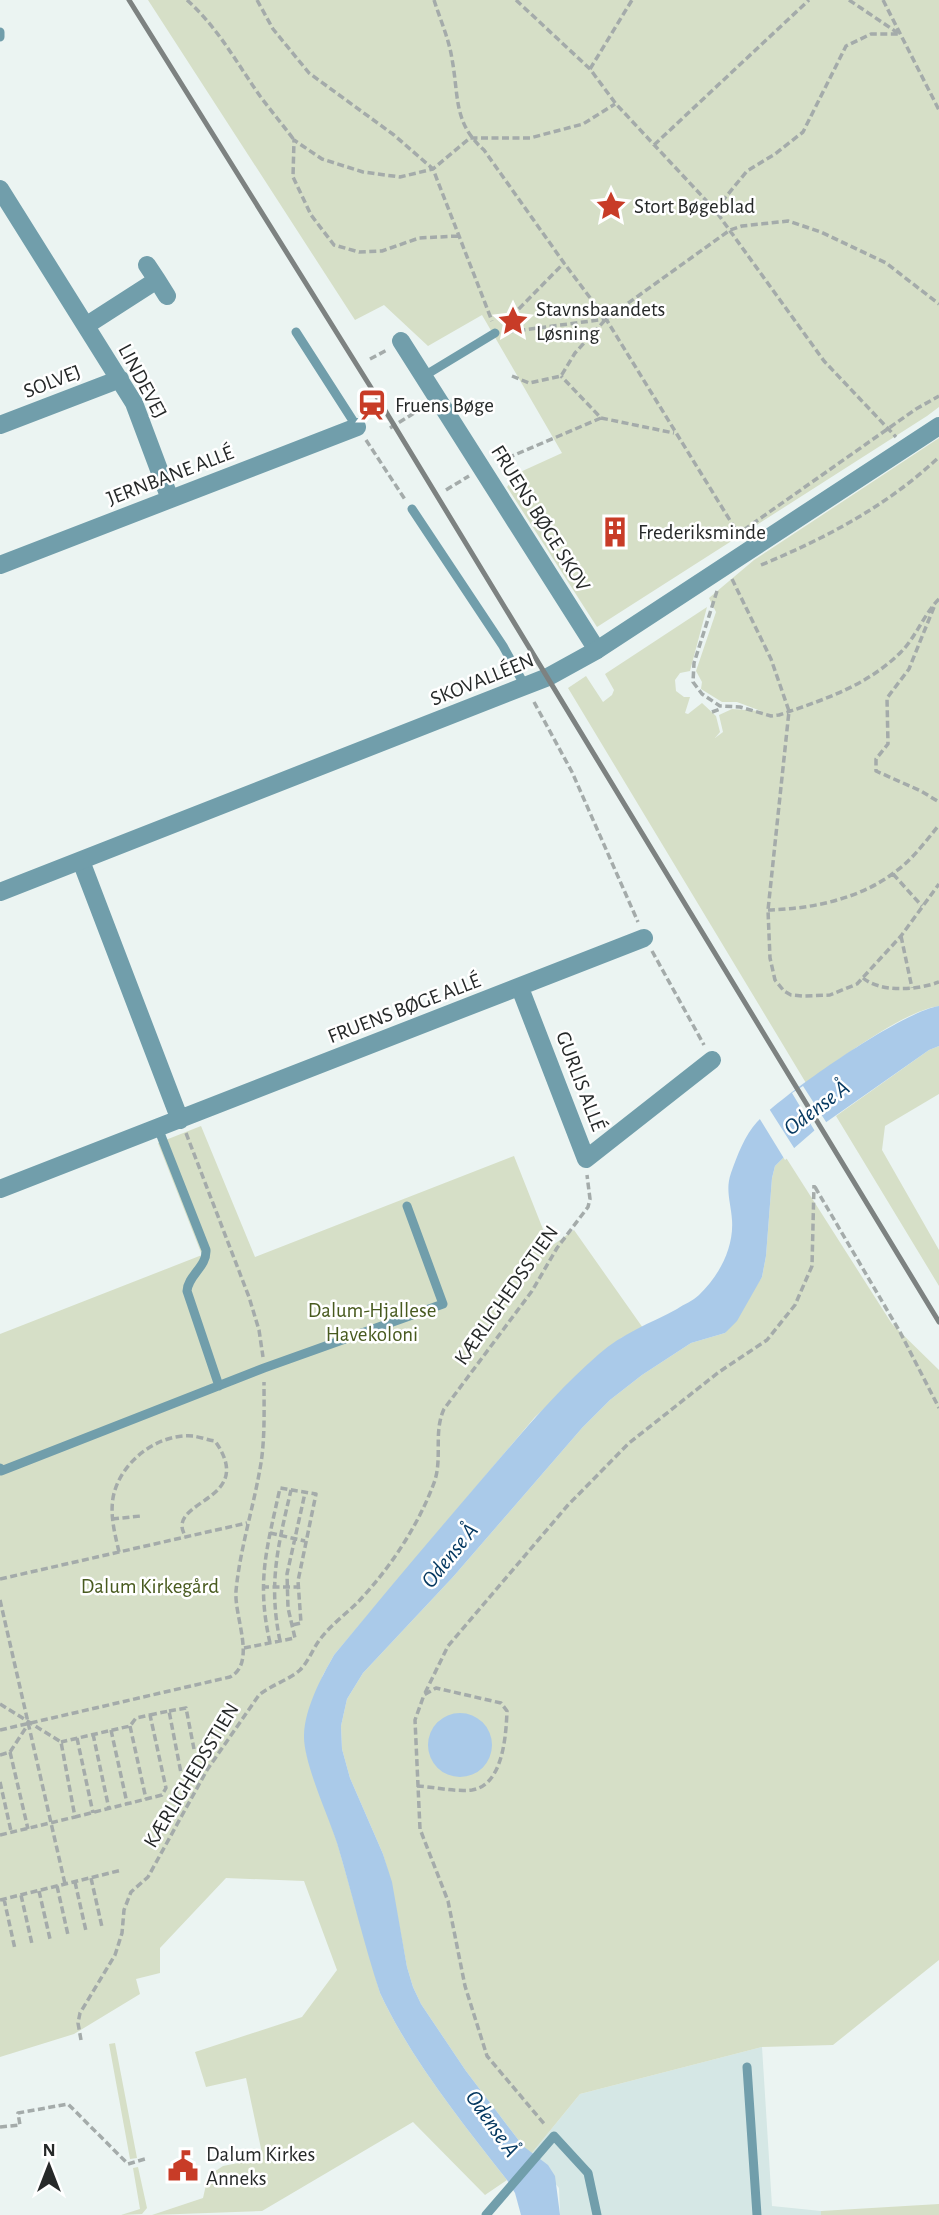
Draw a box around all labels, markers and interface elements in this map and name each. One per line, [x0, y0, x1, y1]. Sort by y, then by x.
place icon: Stort Bøgeblad [594, 189, 628, 223]
place label: Stort Bøgeblad [634, 196, 755, 217]
place label: Stavnsbaandets Løsning [536, 299, 665, 344]
place icon: Stavnsbaandets Løsning [496, 304, 530, 338]
street label: LINDEVEJ [114, 341, 171, 422]
street label: SOLVEJ [21, 361, 84, 402]
station icon: Fruens Bøge [355, 388, 389, 422]
place label: Fruens Bøge [395, 395, 494, 416]
street label: JERNBANE ALLÉ [103, 440, 236, 509]
street label: FRUENS BØGE SKOV [487, 441, 594, 595]
building icon: Frederiksminde [598, 515, 632, 549]
place label: Frederiksminde [638, 522, 766, 543]
street label: SKOVALLÉEN [427, 647, 537, 710]
street label: FRUENS BØGE ALLÉ [324, 968, 484, 1047]
street label: GURLIS ALLÉ [552, 1028, 611, 1134]
water label: Odense Å [778, 1074, 854, 1140]
street label: KÆRLIGHEDSSTIEN [451, 1222, 562, 1369]
park label: Dalum-Hjallese Havekoloni [308, 1300, 436, 1345]
water label: Odense Å [415, 1517, 483, 1593]
park label: Dalum Kirkegård [81, 1576, 219, 1597]
street label: KÆRLIGHEDSSTIEN [140, 1699, 243, 1851]
water label: Odense Å [461, 2085, 525, 2161]
north arrow [14, 2131, 84, 2201]
text: N [42, 2141, 56, 2160]
place label: Dalum Kirkes Anneks [206, 2144, 315, 2189]
public building icon: Dalum Kirkes Anneks [166, 2149, 200, 2183]

